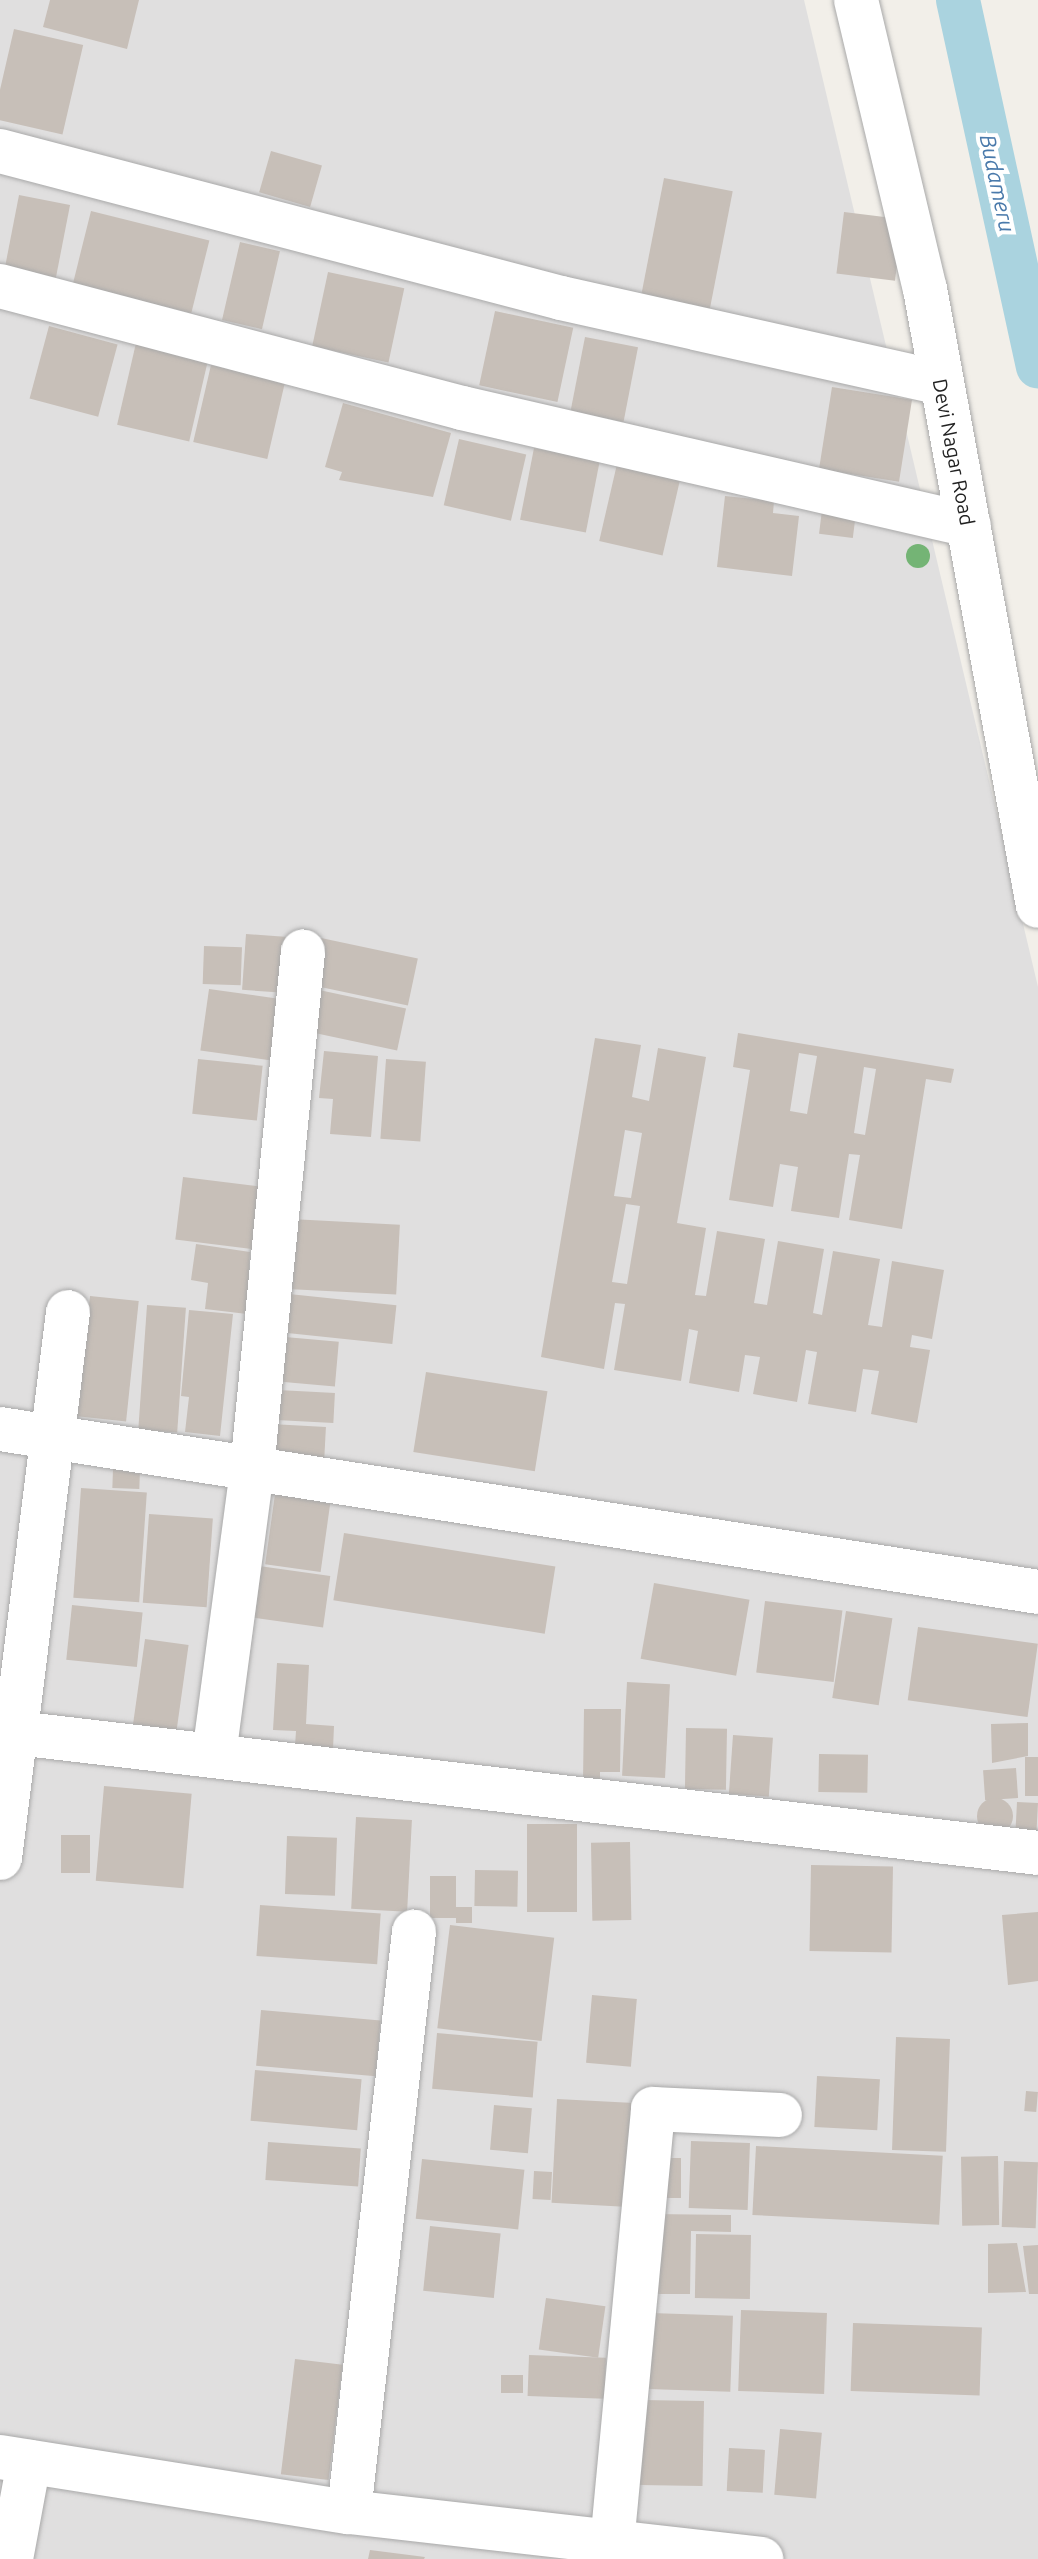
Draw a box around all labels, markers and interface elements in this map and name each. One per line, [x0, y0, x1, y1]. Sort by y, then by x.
water label: Budameru [975, 132, 1021, 234]
street label: Devi Nagar Road [928, 377, 980, 527]

